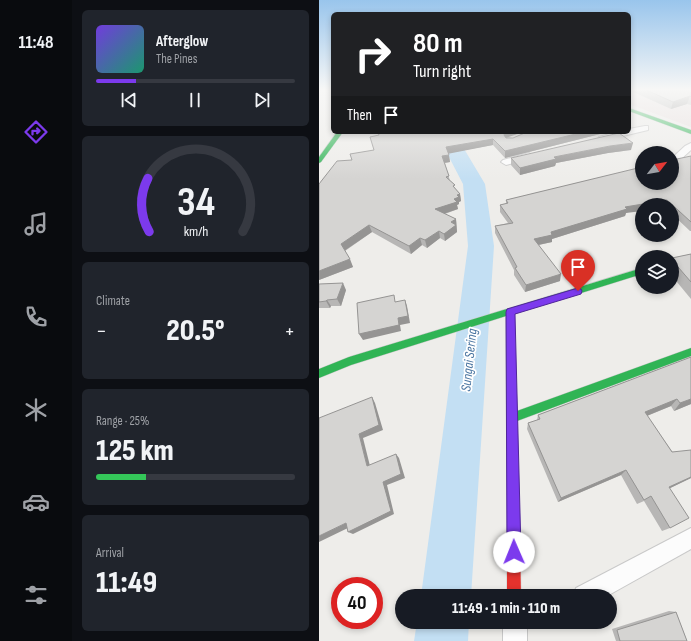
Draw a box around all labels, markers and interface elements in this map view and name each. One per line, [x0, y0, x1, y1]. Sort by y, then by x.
text: 80 m [413, 27, 462, 60]
icon: right [347, 28, 399, 80]
text: 11:48 [18, 32, 54, 53]
text: Afterglow [156, 32, 208, 51]
text: The Pines [156, 51, 197, 67]
text: Turn right [413, 61, 471, 82]
icon: previous [118, 89, 140, 111]
icon: pause [184, 89, 206, 111]
icon: next [251, 89, 273, 111]
icon: arrive [380, 104, 402, 126]
text: Then [347, 106, 372, 125]
icon: directions [22, 118, 50, 146]
north arrow [635, 146, 679, 190]
map controls [635, 146, 679, 294]
text: 34 [176, 178, 215, 227]
button: search [635, 198, 679, 242]
icon: music [22, 210, 50, 238]
text: km/h [183, 223, 208, 240]
pin [561, 250, 595, 291]
button: layers [635, 250, 679, 294]
icon: arrive [567, 256, 589, 278]
text: Climate [96, 293, 130, 309]
icon: phone [22, 303, 50, 331]
text: 20.5° [166, 313, 225, 349]
text: − [96, 318, 107, 345]
text: + [284, 318, 295, 345]
water label: Sungai Sering [457, 328, 481, 392]
icon: climate [22, 396, 50, 424]
text: Range · 25% [96, 413, 149, 429]
text: 125 km [96, 433, 174, 469]
icon: car [22, 488, 50, 516]
position arrow [493, 531, 535, 573]
text: Arrival [96, 545, 124, 561]
text: 11:49 [96, 565, 157, 601]
speed limit sign: 40 [331, 577, 383, 629]
icon: filters [22, 581, 50, 609]
text: 11:49 · 1 min · 110 m [452, 599, 560, 618]

